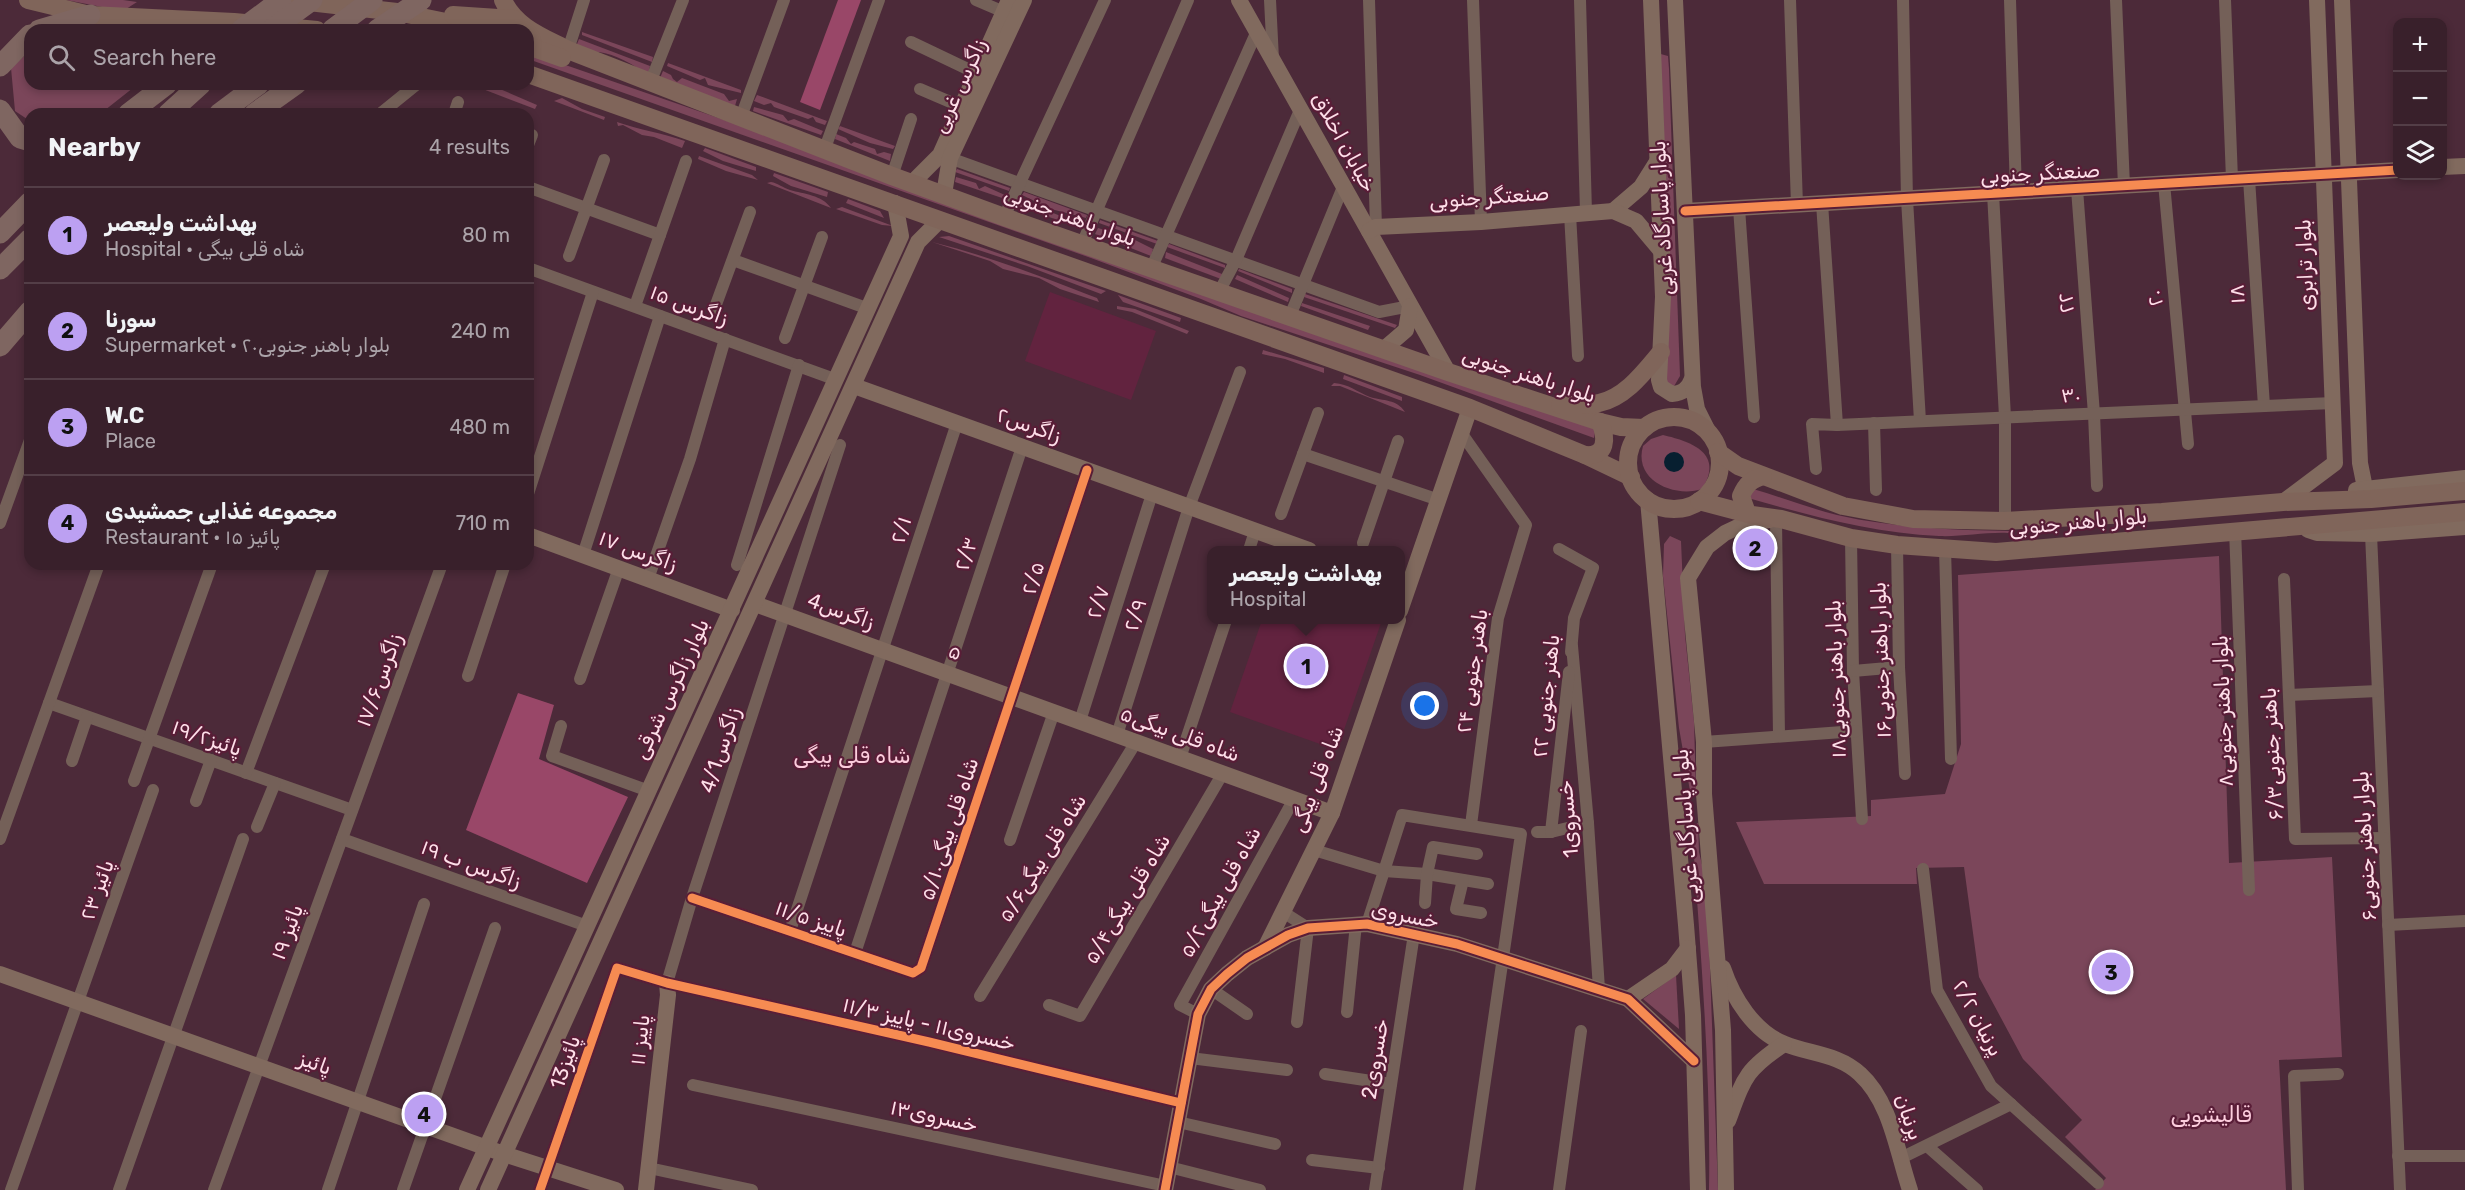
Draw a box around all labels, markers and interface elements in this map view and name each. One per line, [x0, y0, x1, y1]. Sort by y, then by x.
map controls [2393, 18, 2447, 180]
button: + [2393, 18, 2447, 72]
search box [24, 24, 534, 90]
street label: زاگرس غربی [926, 35, 991, 137]
icon: search [45, 41, 78, 74]
text: Search here [93, 44, 216, 71]
button: − [2393, 72, 2447, 126]
street label: خیابان اخلاق [1307, 87, 1382, 196]
button: layers [2393, 126, 2447, 180]
text: Nearby [48, 132, 141, 163]
text: 4 results [429, 135, 510, 159]
street label: بلوار پاسارگاد غربی [1645, 140, 1680, 296]
street label: صنعتگر جنوبی [1979, 157, 2101, 188]
street label: بلوار باهنر جنوبی [1001, 180, 1140, 251]
street label: صنعتگر جنوبی [1428, 180, 1550, 213]
text: بهداشت ولیعصر [105, 210, 257, 237]
street label: بلوار ترابری [2290, 219, 2319, 311]
text: 1 [63, 223, 72, 247]
text: 80 m [462, 223, 510, 247]
text: Hospital · شاه قلی بیگی [105, 237, 305, 261]
street label: زاگرس ۱۵ [647, 279, 732, 330]
street label: ۱۸ [2223, 283, 2250, 305]
street label: ۲۰ [2141, 289, 2168, 308]
street label: ۲۲ [2052, 292, 2079, 314]
text: سورنا [105, 306, 156, 333]
text: 2 [61, 319, 74, 343]
text: 240 m [451, 319, 510, 343]
text: Supermarket · بلوار باهنر جنوبی۲۰ [105, 333, 390, 357]
street label: بلوار باهنر جنوبی [1459, 341, 1599, 408]
street label: ۳۰ [2060, 381, 2082, 408]
street label: زاگرس۲ [994, 401, 1065, 448]
text: W.C [105, 402, 144, 429]
text: 3 [61, 415, 74, 439]
text: 480 m [449, 415, 510, 439]
text: Place [105, 429, 156, 453]
text: مجموعه غذایی جمشیدی [105, 498, 337, 525]
street label: بلوار باهنر جنوبی [2008, 503, 2148, 540]
text: 4 [61, 511, 74, 535]
text: 710 m [456, 511, 510, 535]
street label: ۲/۱ [884, 513, 917, 546]
text: Restaurant · پائیز ۱۵ [105, 525, 280, 549]
street label: زاگرس ۱۷ [596, 525, 681, 576]
pin: 2 [1736, 526, 1774, 570]
street label: ۲/۳ [948, 534, 983, 574]
popup [1207, 546, 1405, 624]
street label: ۲/۵ [1015, 558, 1050, 598]
text: بهداشت ولیعصر [1230, 560, 1382, 587]
street label: بلوار باهنر جنوبی۱۶ [1865, 581, 1896, 739]
street label: ۲/۷ [1080, 582, 1115, 622]
street label: زاگرس4 [804, 587, 878, 634]
text: Hospital [1230, 587, 1306, 611]
street label: ۲/۹ [1118, 595, 1151, 634]
street label: ۱۸بلوار باهنر جنوبی [1820, 599, 1851, 759]
street label: ۲۴ باهنر جنوبی [1450, 607, 1493, 735]
street label: بلوار زاگرس شرقی [627, 615, 714, 763]
street label: زاگرس۱۷/۶ [350, 630, 407, 730]
street label: ۲۲ باهنر جنوبی [1527, 633, 1564, 759]
street label: ۸بلوار باهنر جنوبی [2207, 635, 2238, 787]
street label: ۵ [945, 638, 966, 666]
pin: 1 [1286, 644, 1326, 688]
street label: ۶/۳باهنر جنوبی [2256, 687, 2287, 821]
your location [1410, 691, 1439, 720]
street label: شاه قلی بیگی۵ [1117, 700, 1243, 767]
street label: 4/1زاگرس [694, 704, 745, 796]
street label: پائیز۱۹/۲ [168, 714, 245, 763]
street label: شاه قلی بیگی [1285, 722, 1348, 836]
district label: شاه قلی بیگی [793, 742, 911, 769]
street label: بلوار پاسارگاد غربی [1668, 748, 1705, 904]
street label: شاه قلی بیگی۵/۱۰ [914, 754, 983, 903]
street label: بلوار باهنر جنوبی۶ [2348, 770, 2381, 922]
street label: خسروى1 [1552, 779, 1584, 859]
street label: شاه قلی بیگی۵/۶ [992, 789, 1091, 927]
street label: شاه قلی بیگی۵/۲ [1173, 822, 1266, 962]
street label: شاه قلی بیگی۵/۴ [1078, 829, 1175, 968]
street label: زاگرس ب ۱۹ [418, 834, 525, 893]
street label: پائیز ۲۳ [74, 856, 121, 924]
street label: پاییز ۱۱/۵ [771, 895, 850, 944]
street label: خسروى [1369, 896, 1441, 934]
street label: پائیز ۱۹ [265, 901, 310, 964]
pin: 3 [2092, 950, 2130, 994]
street label: پرنیان ۲/۲ [1946, 975, 2009, 1061]
street label: خسروى۱۱ - پاییز ۱۱/۳ [840, 991, 1018, 1057]
street label: پاییز ۱۱ [624, 1013, 657, 1067]
street label: خسروى2 [1356, 1017, 1394, 1101]
street label: پائیز13 [544, 1032, 587, 1093]
street label: پائیز [293, 1044, 335, 1082]
street label: پرنیان [1888, 1091, 1929, 1144]
pin: 4 [404, 1092, 444, 1136]
street label: خسروى۱۳ [888, 1094, 980, 1138]
district label: قالیشویی [2170, 1101, 2252, 1128]

